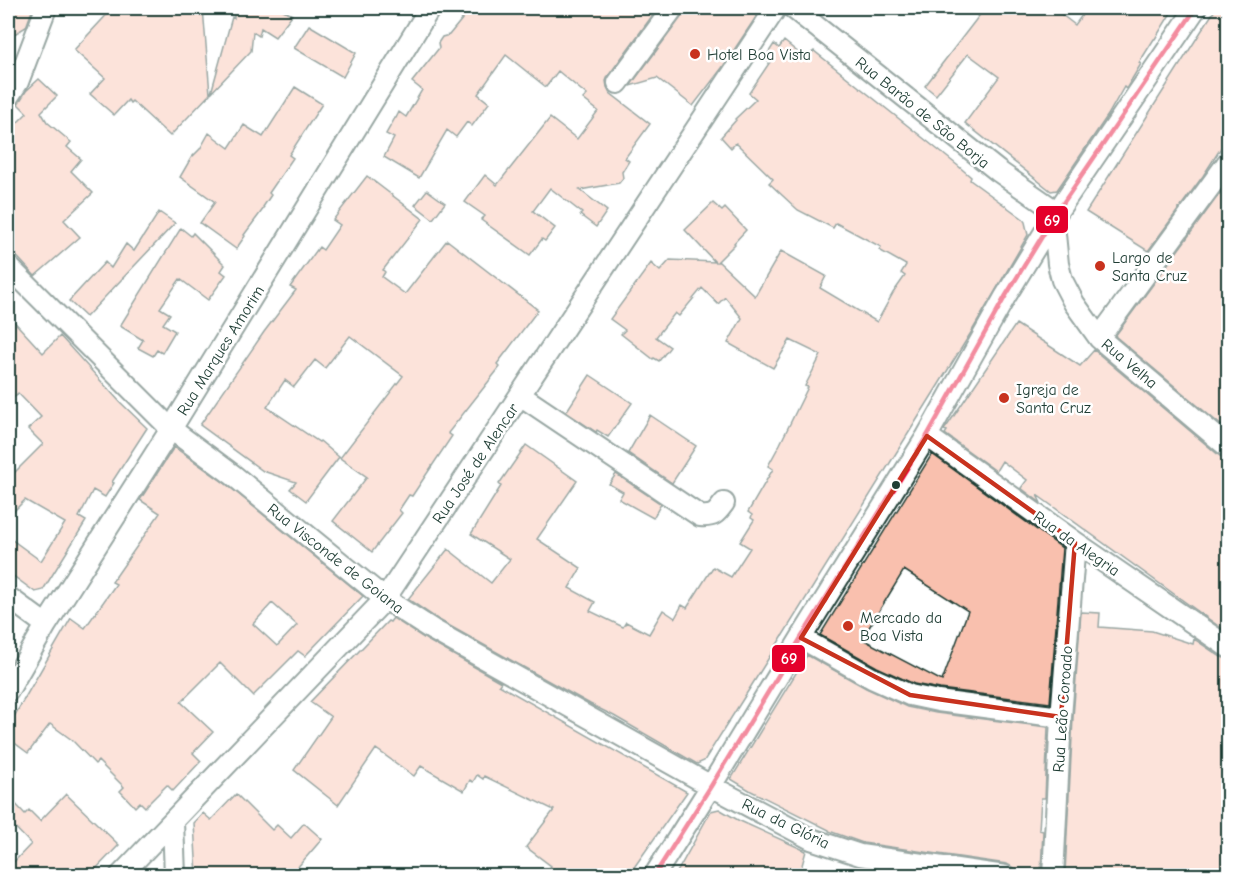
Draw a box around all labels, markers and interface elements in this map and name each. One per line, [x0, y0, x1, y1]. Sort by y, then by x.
place label: Hotel Boa Vista [707, 46, 811, 64]
marker: Hotel Boa Vista [688, 47, 702, 61]
street label: Rua Barão de São Borja [852, 53, 993, 172]
line badge: 69 [1035, 205, 1069, 234]
text: 69 [1044, 212, 1060, 230]
place label: Largo de Santa Cruz [1112, 249, 1187, 285]
marker: Largo de Santa Cruz [1093, 259, 1107, 273]
street label: Rua Marques Amorim [174, 282, 268, 419]
street label: Rua Velha [1098, 335, 1161, 392]
place label: Igreja de Santa Cruz [1016, 381, 1091, 417]
marker: Igreja de Santa Cruz [997, 391, 1011, 405]
street label: Rua José de Alencar [429, 400, 523, 527]
unlabelled marker [890, 479, 902, 491]
street label: Rua Visconde de Goiana [264, 500, 407, 618]
street label: Rua da Alegria [1030, 507, 1123, 580]
place label: Mercado da Boa Vista [860, 609, 942, 645]
marker: Mercado da Boa Vista [841, 619, 855, 633]
line badge: 69 [771, 644, 806, 673]
street label: Rua Leão Coroado [1050, 645, 1076, 773]
text: 69 [781, 650, 797, 668]
street label: Rua da Glória [739, 795, 832, 853]

